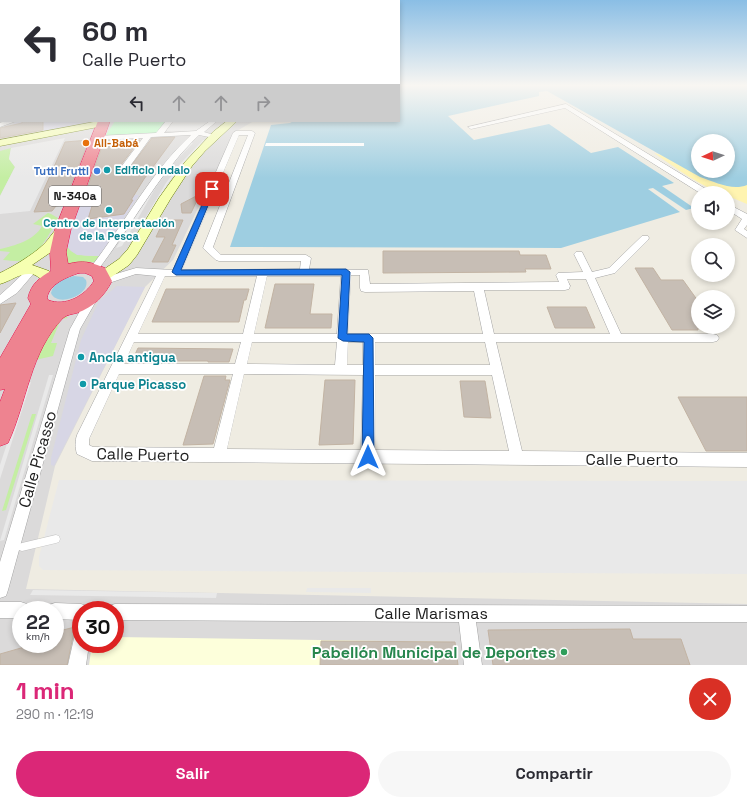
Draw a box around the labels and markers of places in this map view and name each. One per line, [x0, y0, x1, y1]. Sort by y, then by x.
place label: Ali-Babá [94, 136, 139, 150]
marker: Ali-Babá [81, 138, 91, 148]
place label: Edificio Indalo [115, 163, 190, 177]
place label: Tutti Frutti [34, 164, 89, 178]
marker: Edificio Indalo [102, 165, 112, 175]
marker: Tutti Frutti [92, 166, 102, 176]
pin [195, 172, 229, 206]
marker: Centro de Interpretación de la Pesca [104, 205, 114, 215]
place label: Centro de Interpretación de la Pesca [43, 216, 175, 243]
place label: Ancla antigua [89, 349, 176, 366]
marker: Ancla antigua [76, 352, 86, 362]
place label: Parque Picasso [91, 376, 186, 393]
marker: Parque Picasso [78, 379, 88, 389]
place label: Pabellón Municipal de Deportes [312, 642, 556, 663]
marker: Pabellón Municipal de Deportes [559, 647, 569, 657]

